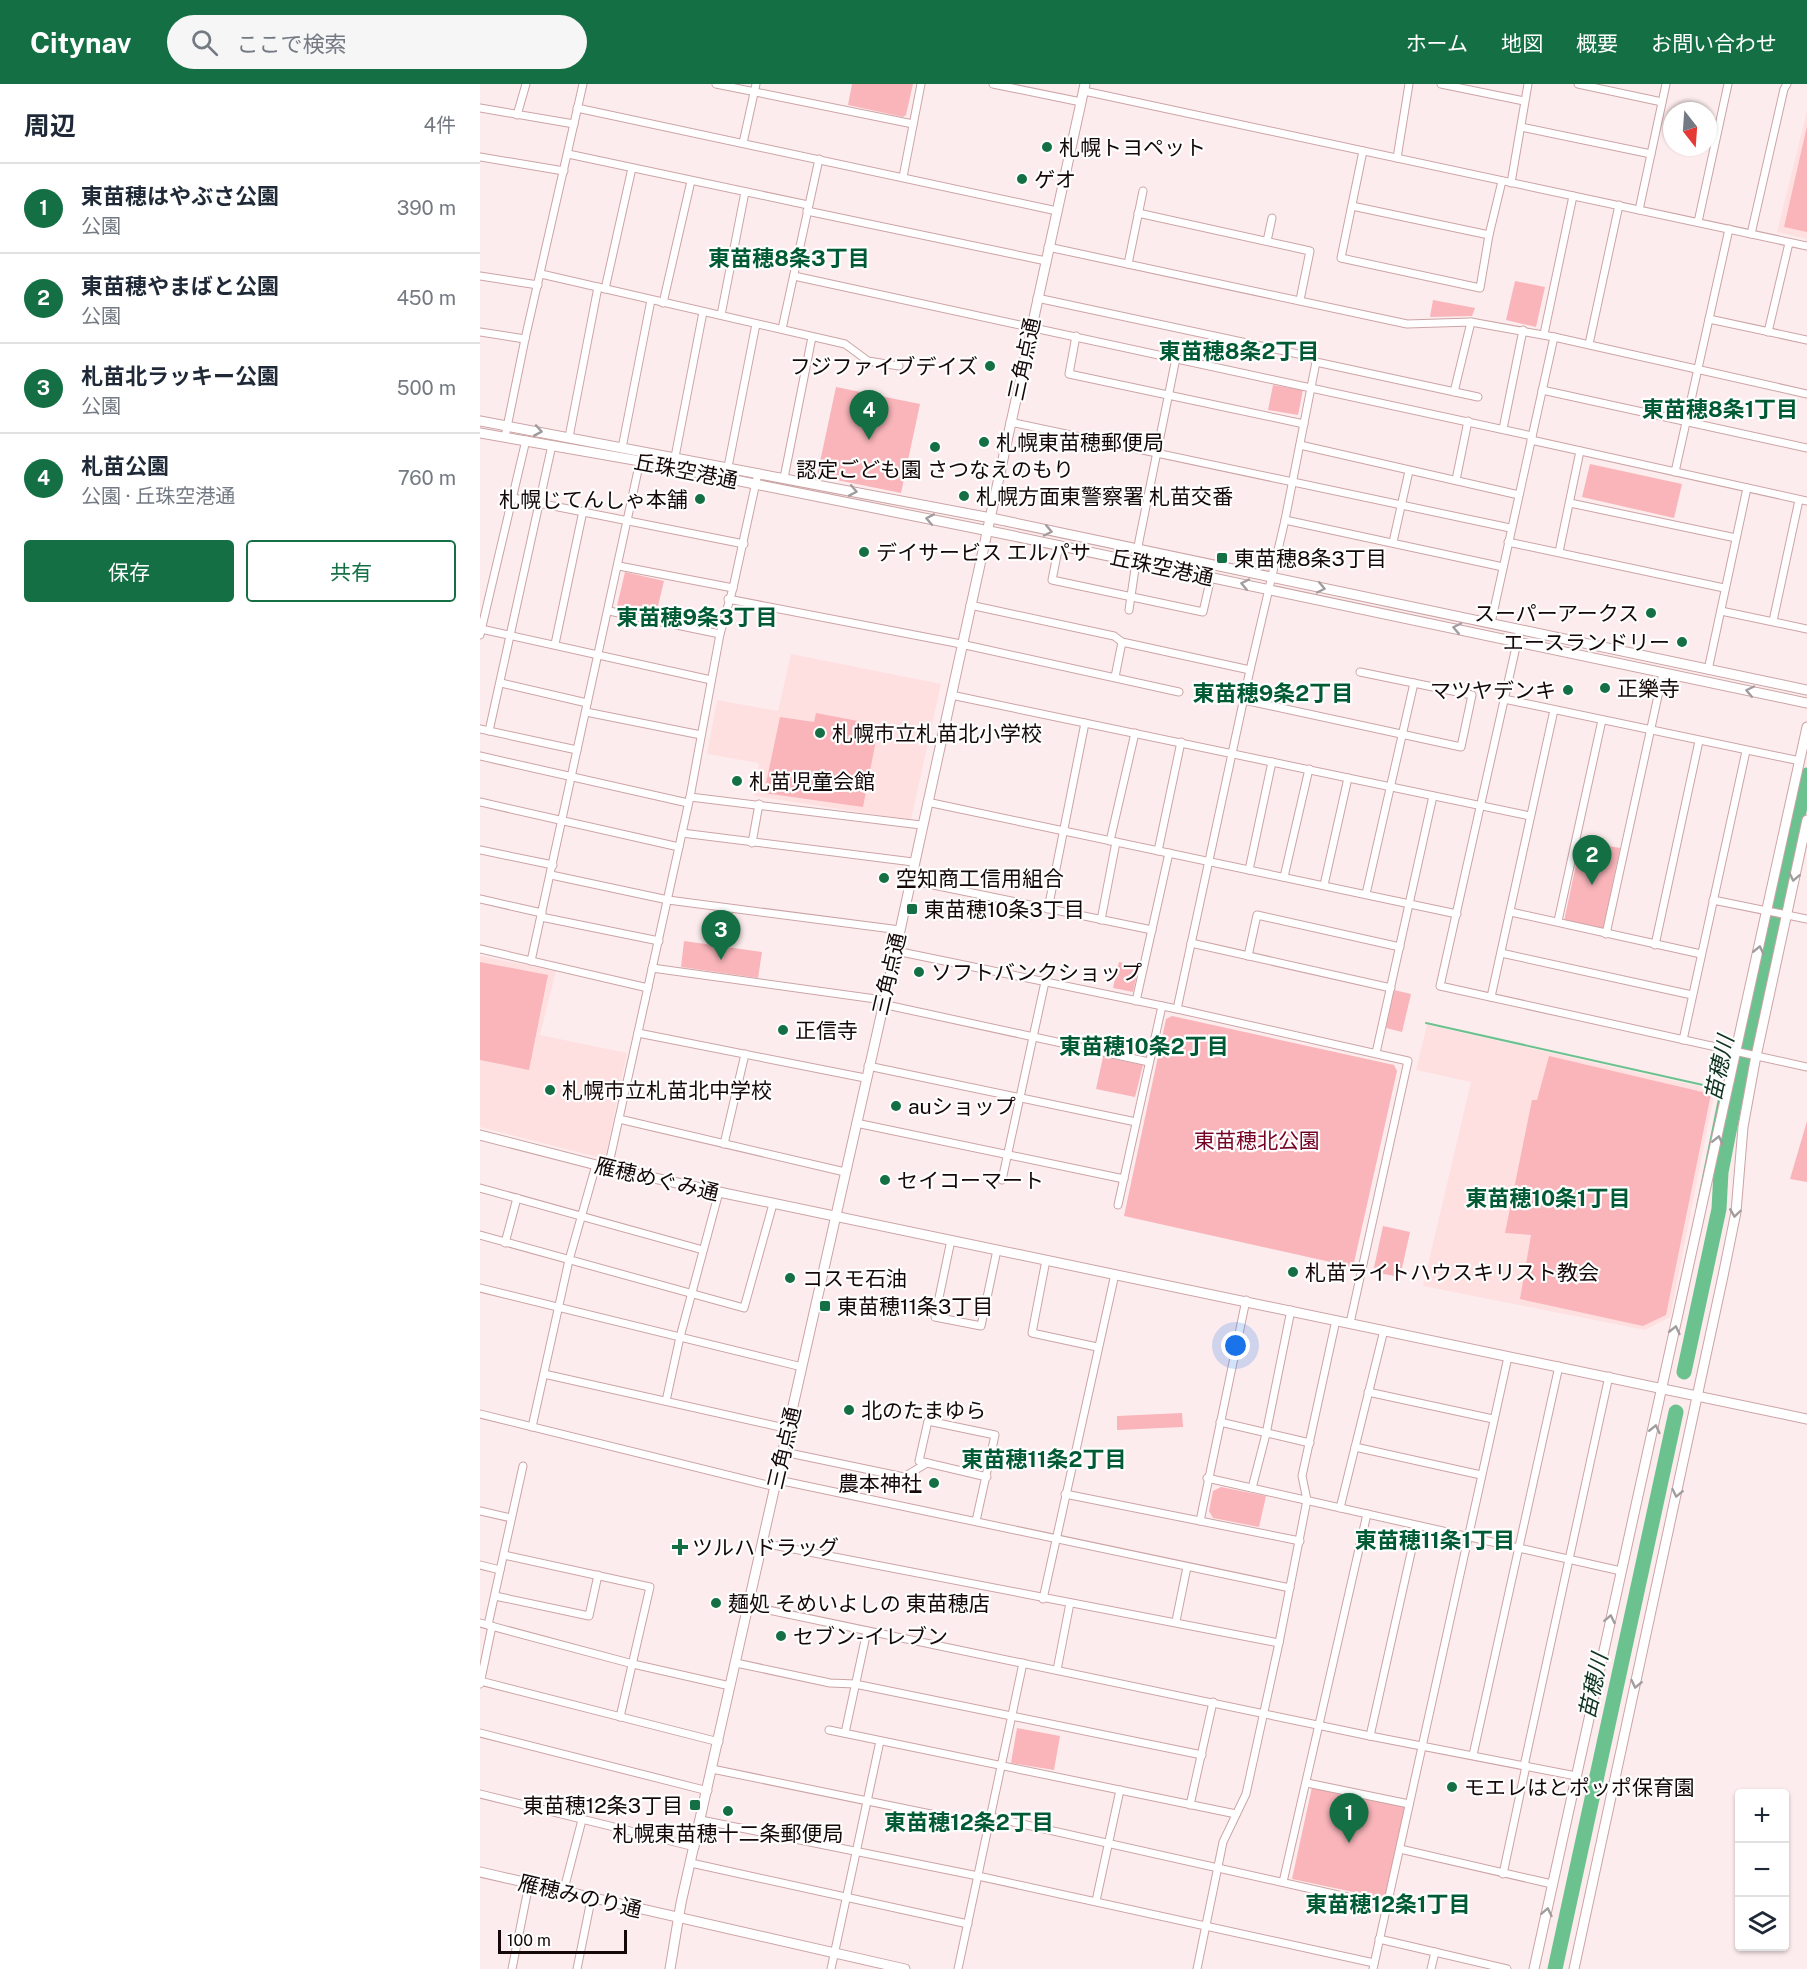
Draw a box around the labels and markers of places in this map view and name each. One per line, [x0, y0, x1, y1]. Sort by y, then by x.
place label: 札幌トヨペット [1059, 135, 1206, 160]
marker: 札幌トヨペット [1040, 140, 1054, 154]
place label: ゲオ [1034, 167, 1076, 192]
marker: ゲオ [1015, 172, 1029, 186]
place label: フジファイブデイズ [790, 354, 978, 379]
marker: フジファイブデイズ [983, 359, 997, 373]
pin: 4 [850, 390, 888, 440]
place label: 札幌東苗穂郵便局 [996, 430, 1164, 455]
marker: 札幌東苗穂郵便局 [977, 435, 991, 449]
marker: 認定ごども園 さつなえのもり [928, 440, 942, 454]
place label: 認定ごども園 さつなえのもり [796, 457, 1074, 482]
place label: 札幌方面東警察署 札苗交番 [976, 484, 1233, 509]
place label: 札幌じてんしゃ本舗 [499, 487, 688, 512]
marker: 札幌方面東警察署 札苗交番 [957, 489, 971, 503]
marker: 札幌じてんしゃ本舗 [693, 492, 707, 506]
place label: デイサービス エルパサ [876, 540, 1091, 565]
marker: デイサービス エルパサ [857, 545, 871, 559]
place label: 東苗穂8条3丁目 [1234, 546, 1387, 571]
marker: 東苗穂8条3丁目 [1215, 551, 1229, 565]
place label: スーパーアークス [1474, 601, 1639, 626]
marker: スーパーアークス [1644, 606, 1658, 620]
place label: エースランドリー [1503, 630, 1670, 655]
marker: エースランドリー [1675, 635, 1689, 649]
place label: 正樂寺 [1617, 676, 1680, 701]
place label: マツヤデンキ [1430, 678, 1556, 703]
marker: 正樂寺 [1598, 681, 1612, 695]
marker: マツヤデンキ [1561, 683, 1575, 697]
place label: 札幌市立札苗北小学校 [832, 721, 1042, 746]
marker: 札幌市立札苗北小学校 [813, 726, 827, 740]
place label: 札苗児童会館 [749, 769, 875, 794]
marker: 札苗児童会館 [730, 774, 744, 788]
pin: 2 [1572, 836, 1612, 885]
place label: 空知商工信用組合 [896, 866, 1064, 891]
marker: 空知商工信用組合 [877, 871, 891, 885]
place label: 東苗穂10条3丁目 [924, 897, 1085, 922]
marker: 東苗穂10条3丁目 [905, 902, 919, 916]
pin: 3 [702, 910, 740, 960]
place label: ソフトバンクショップ [931, 960, 1142, 985]
marker: ソフトバンクショップ [912, 965, 926, 979]
place label: 正信寺 [795, 1018, 858, 1043]
marker: 正信寺 [776, 1023, 790, 1037]
place label: 札幌市立札苗北中学校 [562, 1078, 772, 1103]
marker: 札幌市立札苗北中学校 [543, 1083, 557, 1097]
place label: auショップ [908, 1094, 1016, 1119]
marker: auショップ [889, 1099, 903, 1113]
place label: セイコーマート [897, 1168, 1044, 1193]
marker: セイコーマート [878, 1173, 892, 1187]
place label: 札苗ライトハウスキリスト教会 [1305, 1260, 1599, 1285]
marker: 札苗ライトハウスキリスト教会 [1286, 1265, 1300, 1279]
place label: コスモ石油 [802, 1266, 907, 1291]
marker: コスモ石油 [783, 1271, 797, 1285]
place label: 東苗穂11条3丁目 [837, 1294, 993, 1319]
marker: 東苗穂11条3丁目 [818, 1299, 832, 1313]
place label: 北のたまゆら [861, 1398, 986, 1423]
marker: 北のたまゆら [842, 1403, 856, 1417]
place label: 農本神社 [838, 1471, 922, 1496]
marker: 農本神社 [927, 1476, 941, 1490]
place label: ツルハドラッグ [692, 1535, 839, 1560]
marker: ツルハドラッグ [673, 1540, 687, 1554]
place label: 麺処 そめいよしの 東苗穂店 [728, 1591, 990, 1616]
marker: 麺処 そめいよしの 東苗穂店 [709, 1596, 723, 1610]
place label: セブン-イレブン [793, 1624, 948, 1649]
marker: セブン-イレブン [774, 1629, 788, 1643]
place label: モエレはとポッポ保育園 [1464, 1775, 1695, 1800]
marker: モエレはとポッポ保育園 [1445, 1780, 1459, 1794]
place label: 東苗穂12条3丁目 [523, 1793, 683, 1818]
pin: 1 [1330, 1794, 1368, 1843]
marker: 東苗穂12条3丁目 [688, 1798, 702, 1812]
marker: 札幌東苗穂十二条郵便局 [721, 1804, 735, 1818]
place label: 札幌東苗穂十二条郵便局 [613, 1821, 844, 1846]

